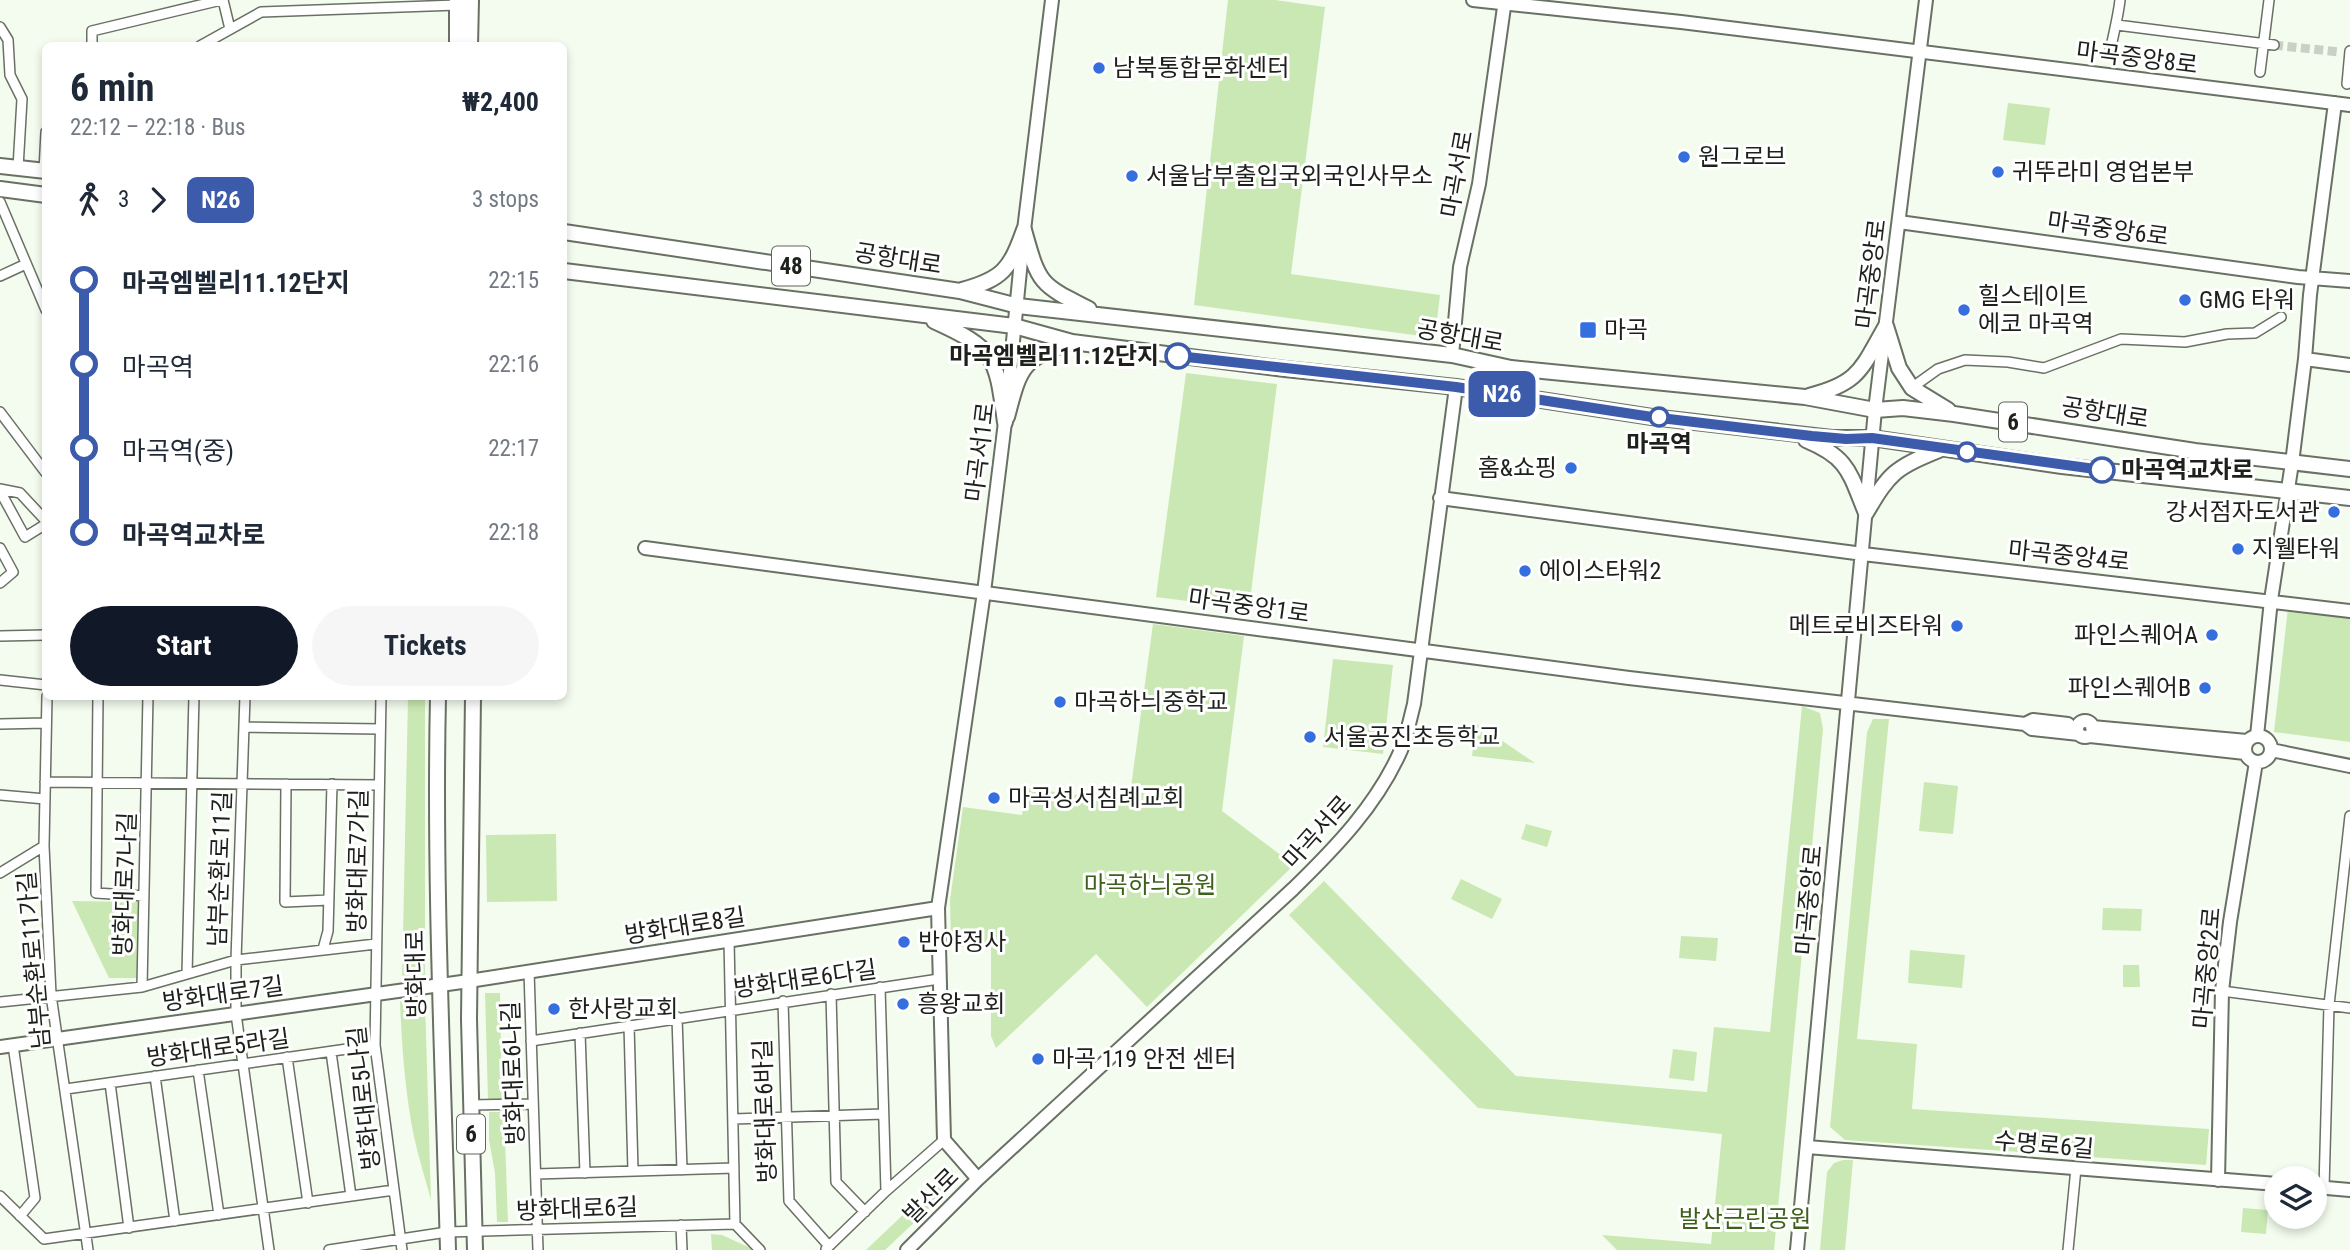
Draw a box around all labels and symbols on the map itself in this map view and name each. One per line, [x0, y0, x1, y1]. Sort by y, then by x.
street label: 마곡중앙8로 [2075, 37, 2199, 79]
place label: 남북통합문화센터 [1113, 54, 1290, 82]
marker: 남북통합문화센터 [1091, 60, 1107, 76]
street label: 마곡서로 [1436, 128, 1478, 220]
place label: 원그로브 [1698, 143, 1786, 171]
marker: 원그로브 [1676, 149, 1692, 165]
place label: 귀뚜라미 영업본부 [2012, 158, 2194, 186]
place label: 서울남부출입국외국인사무소 [1146, 162, 1433, 190]
marker: 귀뚜라미 영업본부 [1990, 164, 2006, 180]
marker: 서울남부출입국외국인사무소 [1124, 168, 1140, 184]
street label: 마곡중앙6로 [2046, 207, 2170, 251]
street label: 마곡중앙로 [1850, 218, 1892, 330]
street label: 공항대로 [852, 238, 944, 280]
road number: 48 [772, 246, 810, 286]
place label: 힐스테이트 에코 마곡역 [1978, 282, 2094, 338]
place label: GMG 타워 [2199, 286, 2295, 314]
marker: GMG 타워 [2177, 292, 2193, 308]
marker: 힐스테이트 에코 마곡역 [1956, 302, 1972, 318]
street label: 공항대로 [1414, 315, 1506, 357]
place label: 마곡 [1604, 316, 1648, 344]
marker: 마곡 [1578, 320, 1598, 340]
place label: 마곡엠벨리11.12단지 [949, 342, 1159, 370]
marker: 마곡엠벨리11.12단지 [1165, 343, 1191, 369]
line badge: N26 [1462, 371, 1542, 417]
street label: 공항대로 [2059, 392, 2151, 434]
street label: 마곡서1로 [960, 401, 1000, 503]
road number: 6 [1999, 402, 2027, 442]
marker: 마곡역 [1649, 407, 1669, 427]
place label: 마곡역 [1626, 430, 1692, 458]
unlabelled marker [1957, 442, 1977, 462]
place label: 홈&쇼핑 [1478, 454, 1557, 482]
place label: 마곡역교차로 [2121, 456, 2253, 484]
marker: 마곡역교차로 [2089, 457, 2115, 483]
marker: 홈&쇼핑 [1563, 460, 1579, 476]
place label: 강서점자도서관 [2165, 498, 2320, 526]
marker: 강서점자도서관 [2326, 504, 2342, 520]
place label: 지웰타워 [2252, 535, 2340, 563]
street label: 마곡중앙4로 [2007, 536, 2131, 576]
marker: 지웰타워 [2230, 541, 2246, 557]
place label: 에이스타워2 [1539, 557, 1661, 585]
marker: 에이스타워2 [1517, 563, 1533, 579]
street label: 마곡중앙1로 [1187, 584, 1311, 628]
place label: 메트로비즈타워 [1788, 612, 1943, 640]
marker: 메트로비즈타워 [1949, 618, 1965, 634]
place label: 파인스퀘어A [2074, 621, 2198, 649]
marker: 파인스퀘어A [2204, 627, 2220, 643]
place label: 파인스퀘어B [2067, 674, 2191, 702]
marker: 파인스퀘어B [2197, 680, 2213, 696]
place label: 마곡하늬중학교 [1074, 688, 1229, 716]
marker: 마곡하늬중학교 [1052, 694, 1068, 710]
place label: 서울공진초등학교 [1324, 723, 1501, 751]
marker: 서울공진초등학교 [1302, 729, 1318, 745]
place label: 마곡성서침례교회 [1008, 784, 1185, 812]
street label: 방화대로7가길 [343, 789, 373, 933]
street label: 남부순환로11길 [203, 790, 237, 948]
marker: 마곡성서침례교회 [986, 790, 1002, 806]
street label: 마곡서로 [1277, 790, 1357, 874]
street label: 방화대로7나길 [108, 811, 142, 957]
street label: 마곡중앙로 [1790, 844, 1828, 956]
street label: 남부순환로11가길 [12, 870, 56, 1050]
park label: 마곡하늬공원 [1084, 871, 1216, 899]
street label: 방화대로8길 [622, 903, 748, 949]
street label: 마곡중앙2로 [2188, 906, 2226, 1030]
place label: 반야정사 [918, 928, 1006, 956]
street label: 방화대로 [401, 930, 431, 1018]
marker: 반야정사 [896, 934, 912, 950]
street label: 방화대로6다길 [732, 955, 878, 1003]
street label: 방화대로7길 [161, 972, 285, 1016]
place label: 흥왕교회 [917, 990, 1005, 1018]
place label: 한사랑교회 [568, 995, 678, 1023]
marker: 흥왕교회 [895, 996, 911, 1012]
street label: 방화대로6나길 [496, 1000, 530, 1146]
marker: 한사랑교회 [546, 1001, 562, 1017]
street label: 방화대로5라길 [145, 1024, 291, 1072]
street label: 방화대로5나길 [343, 1025, 385, 1171]
street label: 방화대로6바길 [748, 1038, 782, 1184]
place label: 마곡 119 안전 센터 [1052, 1045, 1237, 1073]
marker: 마곡 119 안전 센터 [1030, 1051, 1046, 1067]
road number: 6 [457, 1114, 485, 1154]
street label: 수명로6길 [1993, 1127, 2095, 1163]
street label: 발산로 [898, 1163, 964, 1229]
street label: 방화대로6길 [515, 1193, 639, 1225]
park label: 발산근린공원 [1679, 1205, 1811, 1233]

